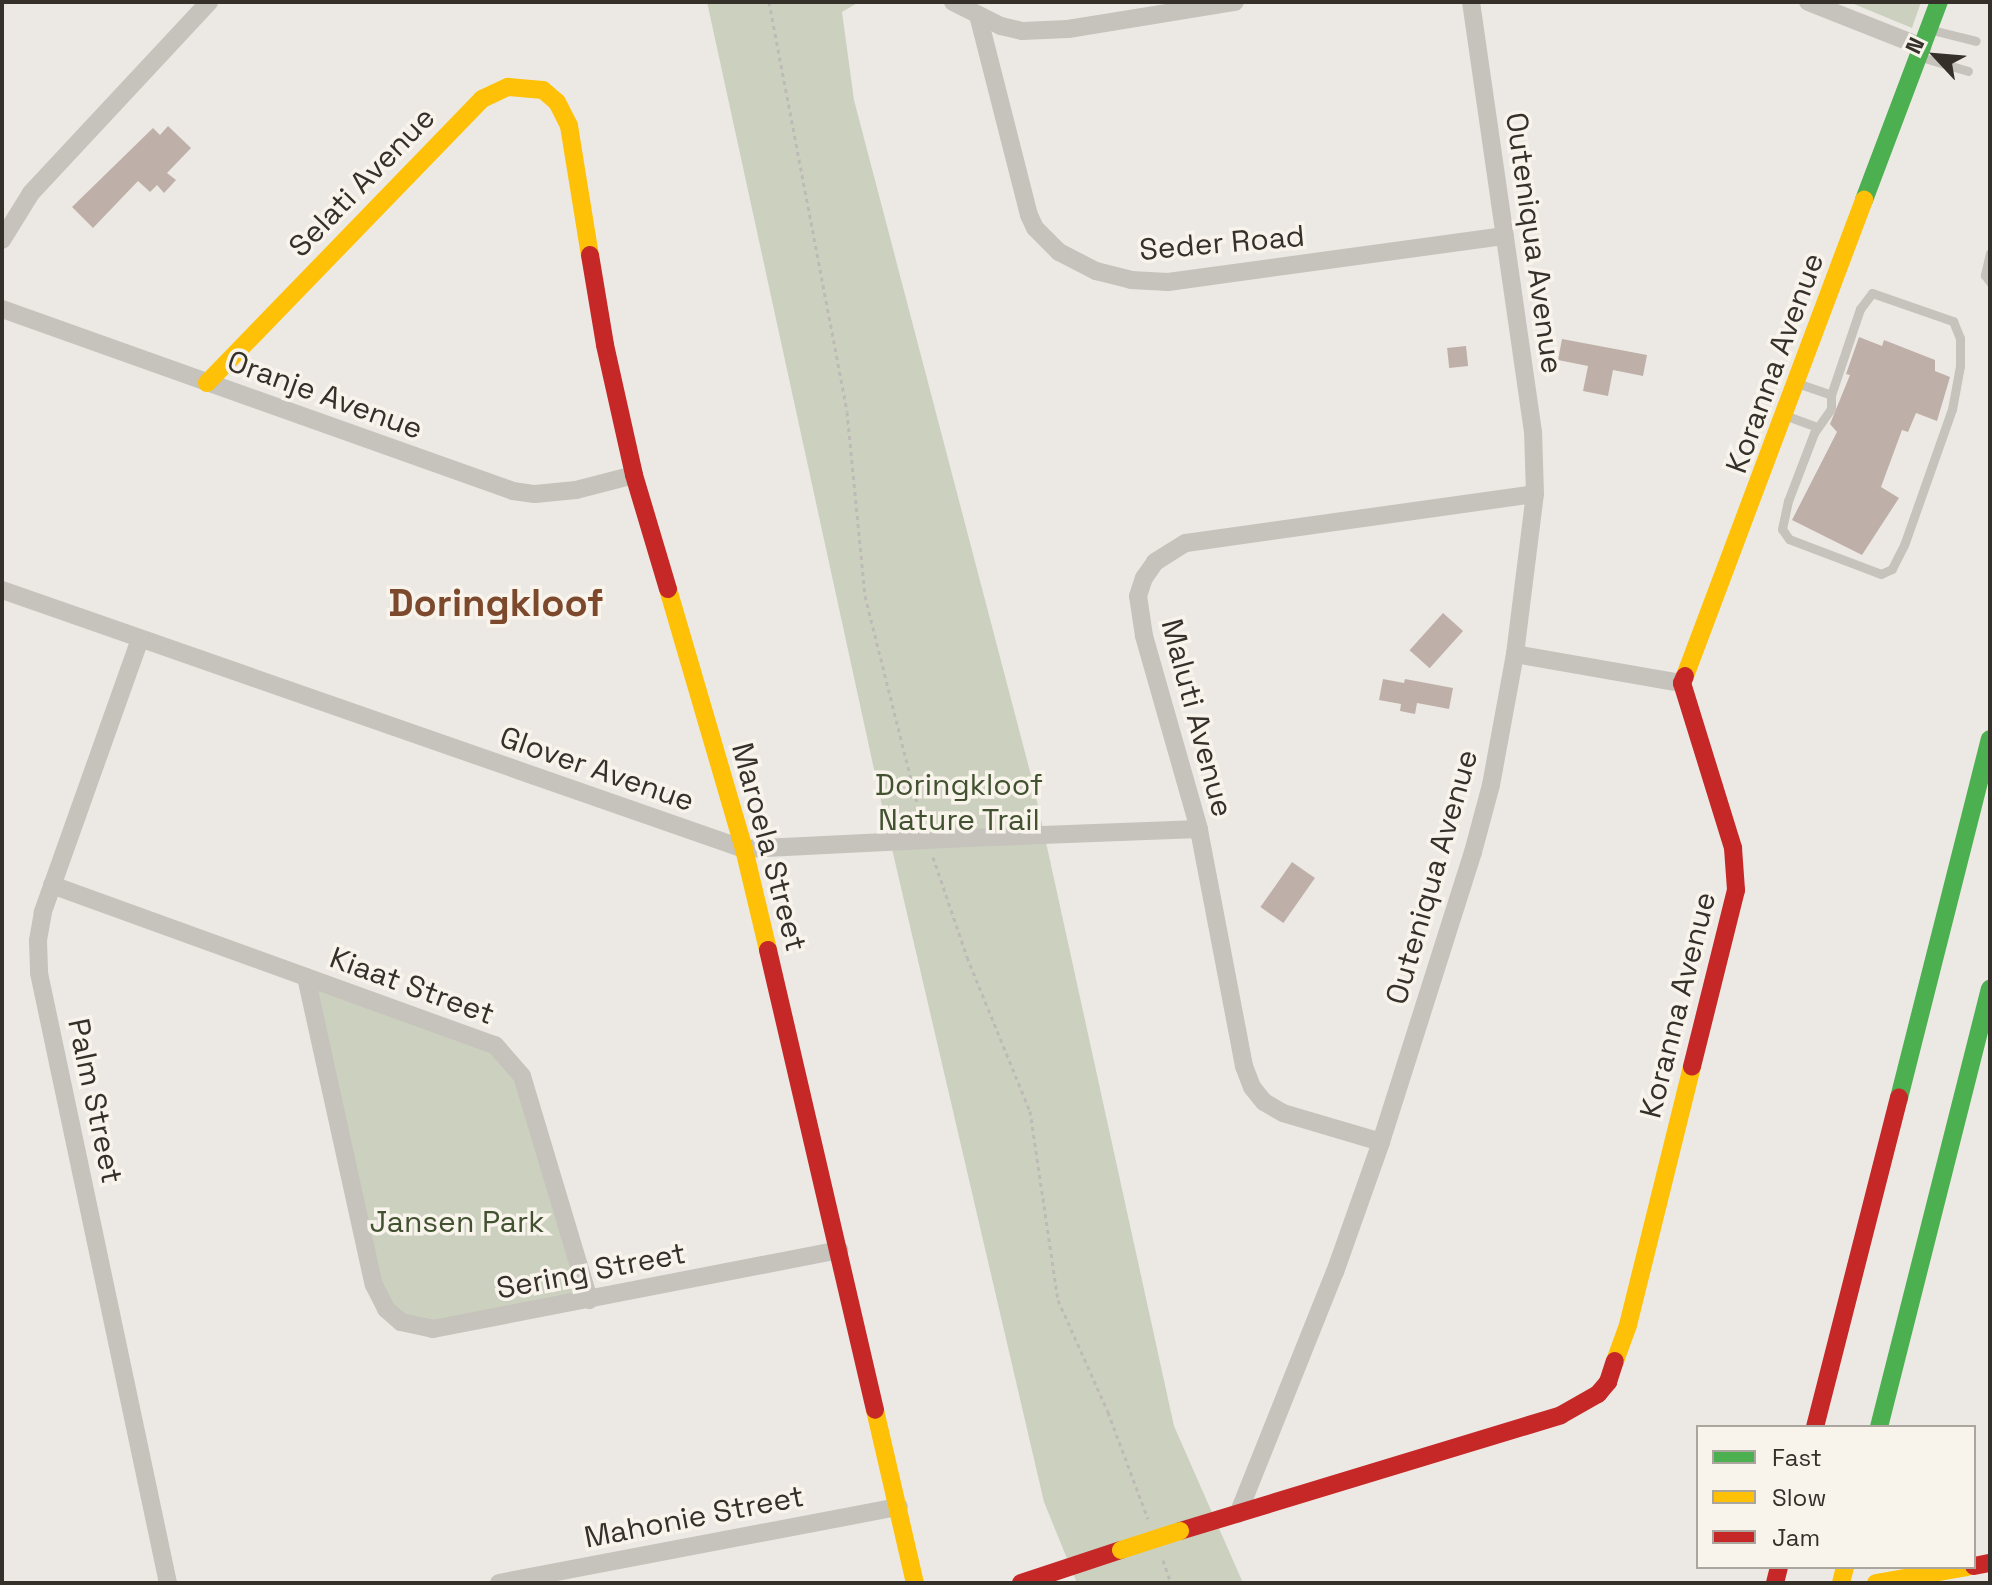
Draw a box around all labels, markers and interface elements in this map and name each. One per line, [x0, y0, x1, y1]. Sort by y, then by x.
north arrow [1896, 16, 1976, 96]
text: N [1899, 33, 1930, 58]
street label: Selati Avenue [281, 100, 443, 264]
street label: Outeniqua Avenue [1498, 110, 1570, 376]
street label: Seder Road [1138, 218, 1306, 268]
street label: Koranna Avenue [1718, 248, 1832, 478]
street label: Oranje Avenue [222, 343, 428, 447]
district label: Doringkloof [388, 581, 604, 627]
street label: Maluti Avenue [1153, 615, 1241, 821]
street label: Glover Avenue [495, 719, 699, 819]
street label: Maroela Street [724, 739, 814, 955]
street label: Outeniqua Avenue [1378, 745, 1486, 1009]
park label: Doringkloof Nature Trail [875, 767, 1043, 838]
street label: Koranna Avenue [1632, 888, 1724, 1122]
street label: Kiaat Street [325, 940, 499, 1032]
street label: Palm Street [60, 1015, 130, 1187]
park label: Jansen Park [370, 1204, 544, 1240]
street label: Sering Street [493, 1235, 689, 1307]
legend [1696, 1425, 1976, 1569]
text: Fast [1772, 1442, 1822, 1473]
street label: Mahonie Street [581, 1478, 807, 1556]
text: Slow [1772, 1482, 1826, 1513]
text: Jam [1772, 1522, 1820, 1553]

